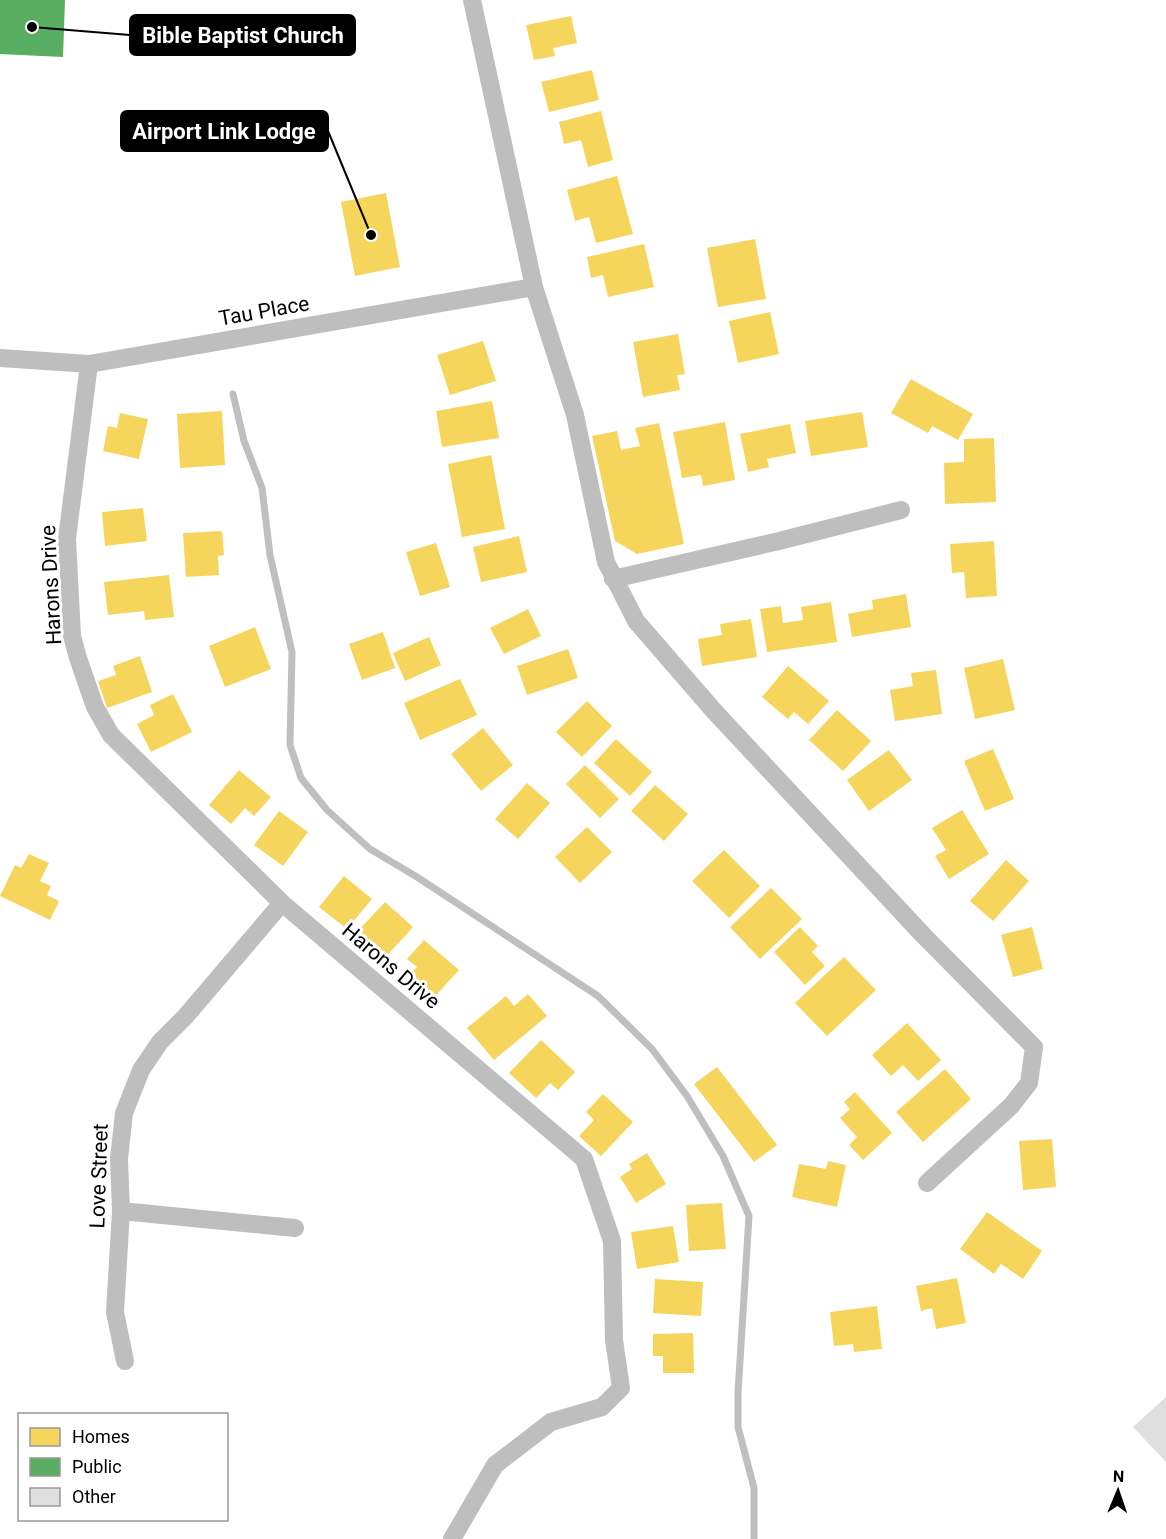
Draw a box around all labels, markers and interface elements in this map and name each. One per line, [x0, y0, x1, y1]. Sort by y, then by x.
callout: Bible Baptist Church [130, 15, 355, 55]
text: Bible Baptist Church [142, 23, 344, 48]
callout: Airport Link Lodge [121, 111, 328, 151]
text: Airport Link Lodge [132, 119, 316, 144]
street label: Tau Place [217, 291, 311, 331]
street label: Harons Drive [36, 524, 66, 646]
street label: Harons Drive [337, 918, 445, 1014]
street label: Love Street [85, 1123, 113, 1229]
legend [18, 1413, 228, 1521]
text: Homes [72, 1426, 130, 1447]
text: Public [72, 1456, 122, 1477]
north arrow [1088, 1461, 1148, 1521]
text: N [1113, 1467, 1124, 1486]
text: Other [72, 1486, 116, 1507]

